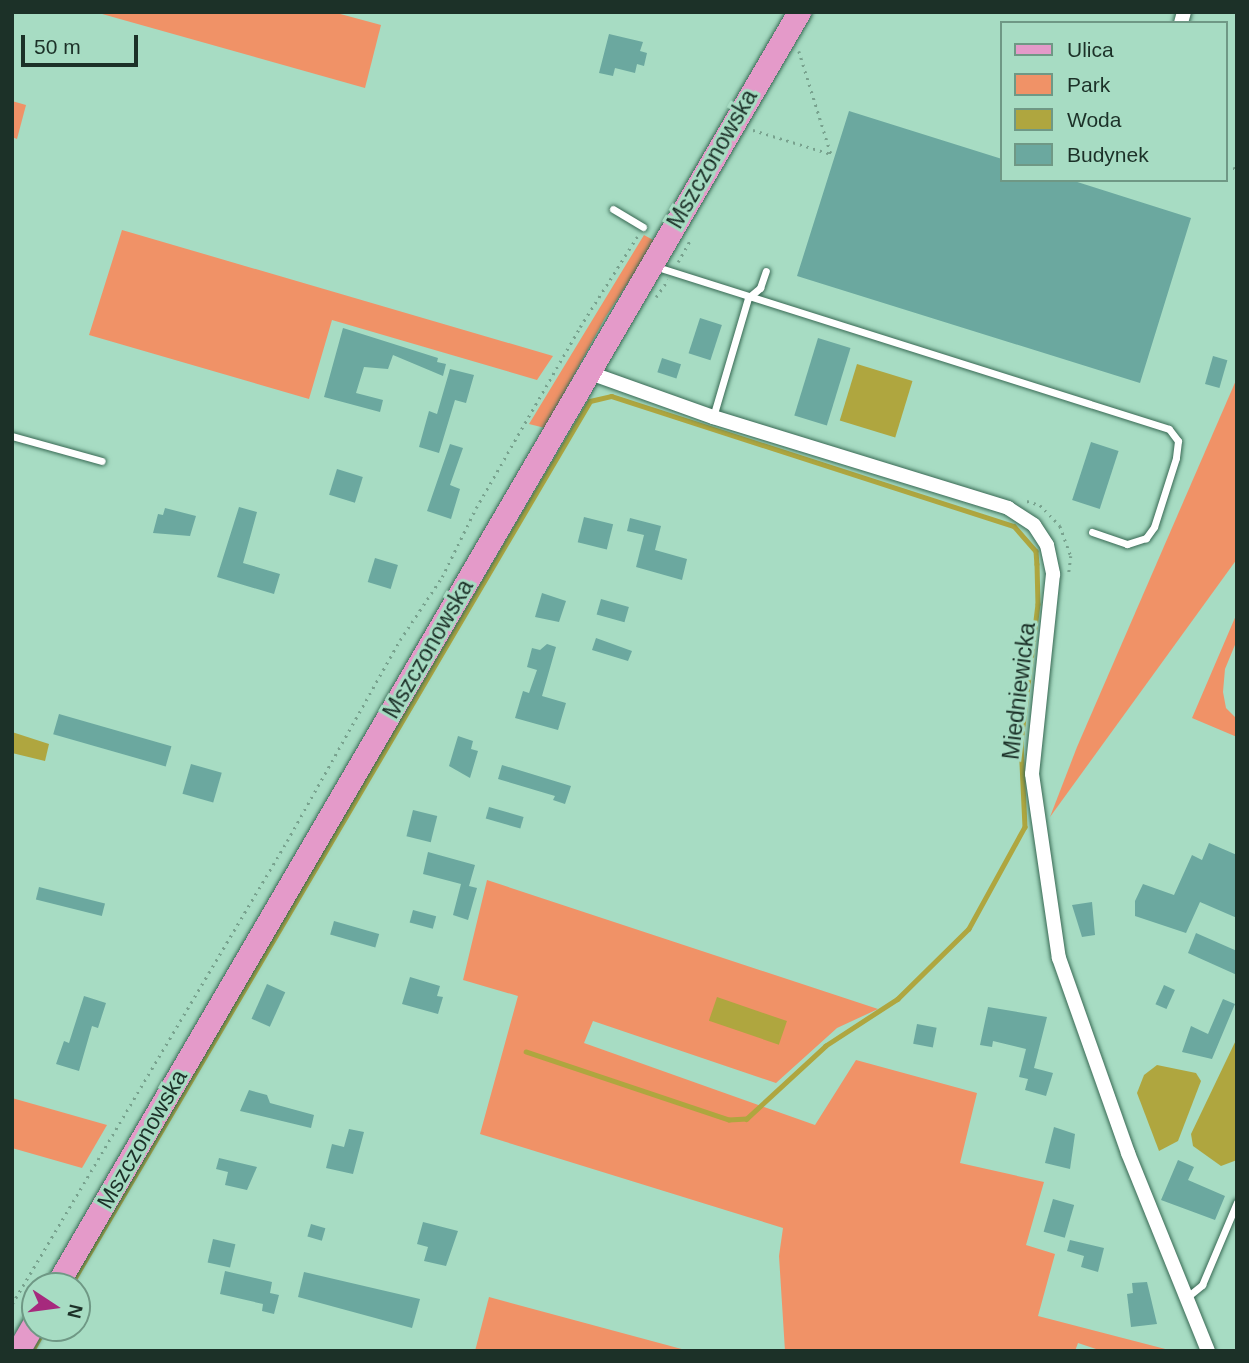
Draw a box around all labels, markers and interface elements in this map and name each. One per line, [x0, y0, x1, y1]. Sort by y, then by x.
scale bar [24, 21, 142, 65]
legend [1000, 21, 1228, 182]
text: 50 m [34, 35, 81, 58]
text: Ulica [1067, 38, 1114, 61]
text: Park [1067, 73, 1110, 96]
street label: Mszczonowska [661, 85, 763, 233]
text: Woda [1067, 108, 1121, 131]
text: Budynek [1067, 143, 1149, 166]
street label: Mszczonowska [377, 575, 479, 723]
street label: Miedniewicka [997, 621, 1041, 761]
street label: Mszczonowska [91, 1065, 193, 1213]
north arrow [21, 1272, 91, 1342]
text: N [63, 1302, 87, 1320]

